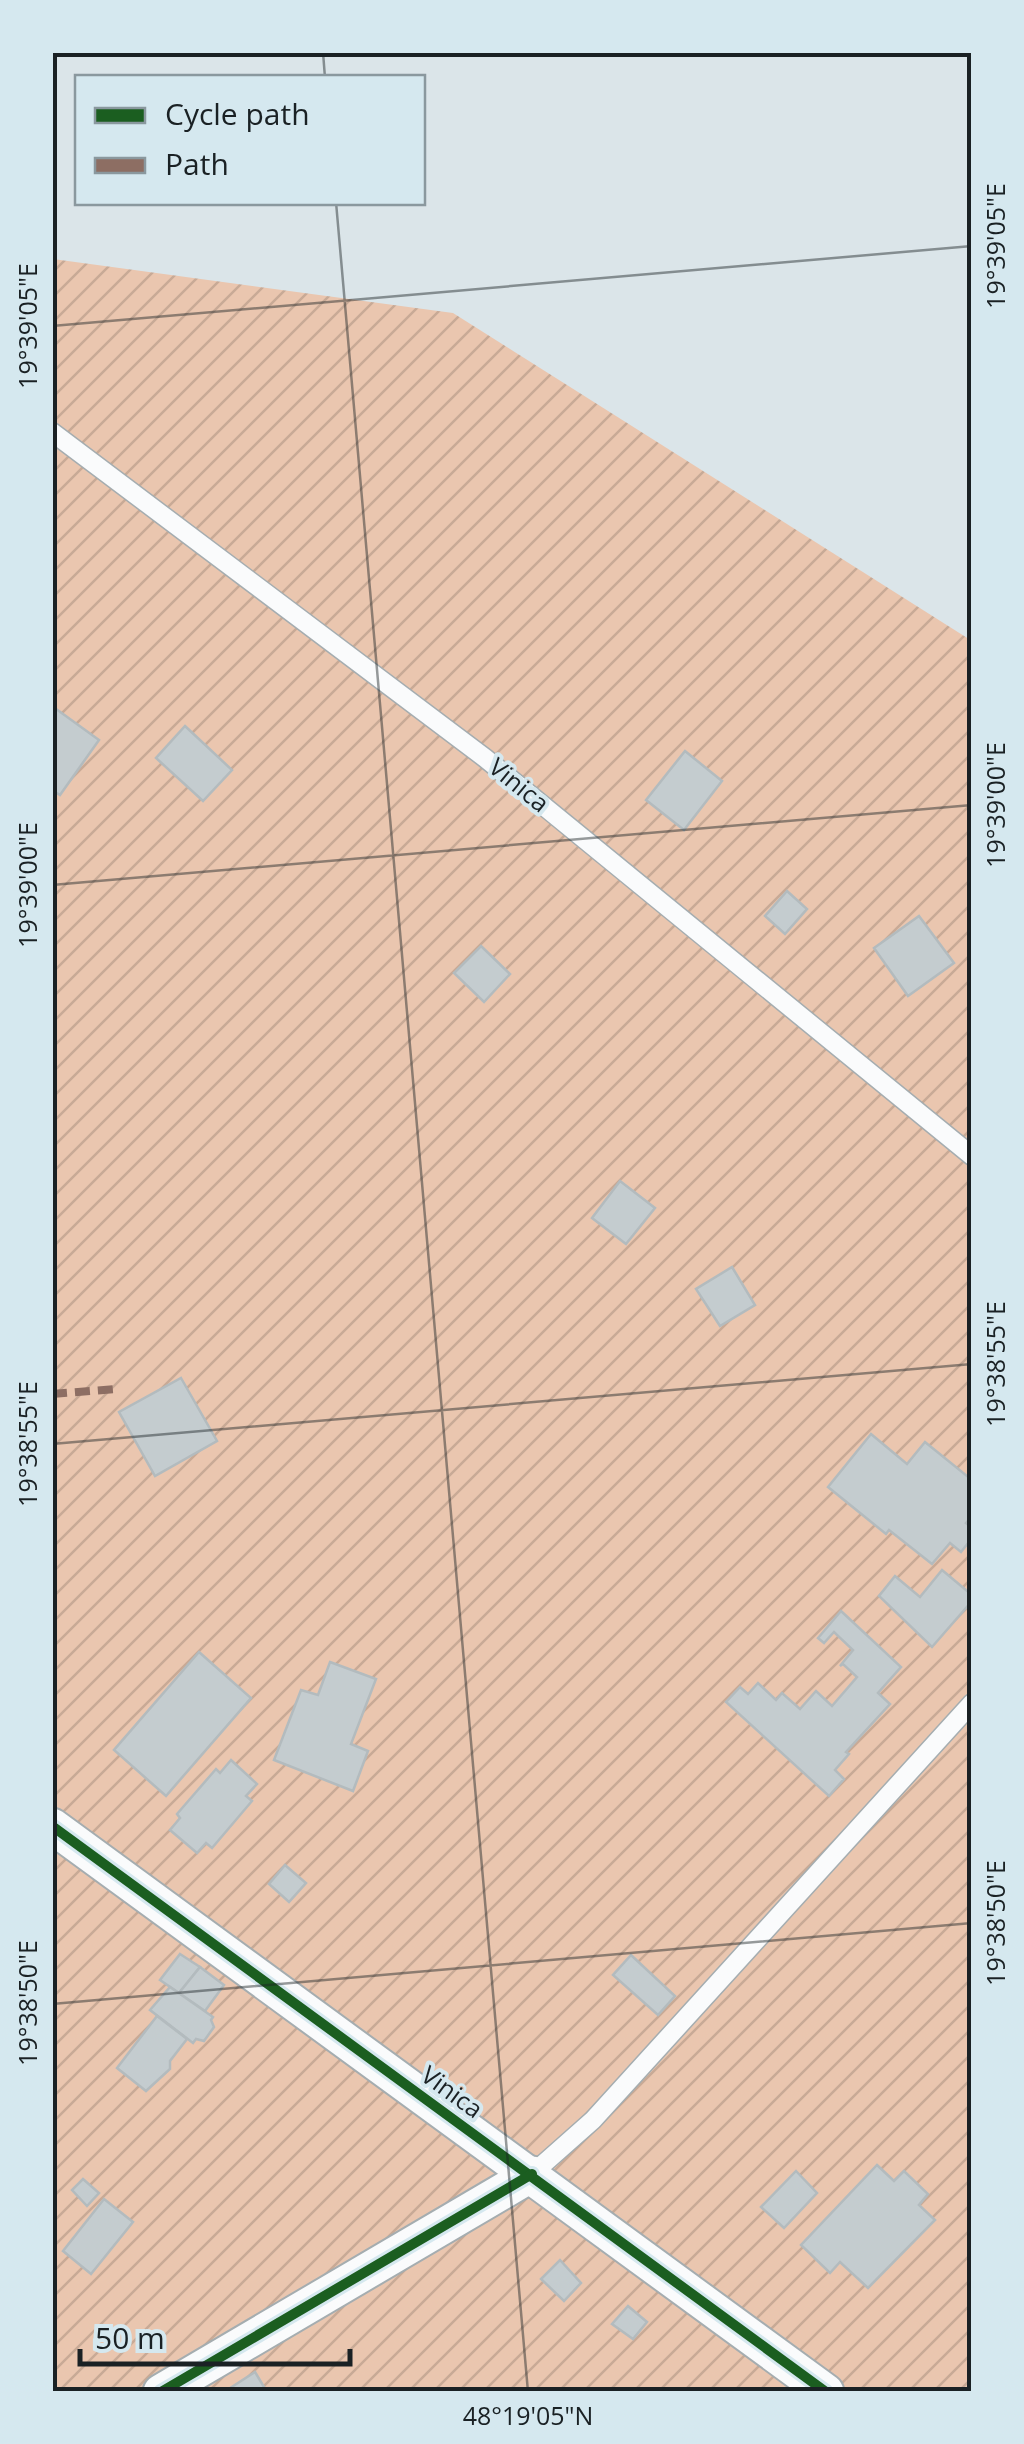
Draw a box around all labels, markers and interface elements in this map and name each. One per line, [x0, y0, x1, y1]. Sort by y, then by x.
legend [75, 75, 425, 205]
text: Cycle path [165, 93, 310, 134]
text: Path [165, 143, 229, 184]
text: 19°39'05"E [978, 183, 1012, 309]
text: 19°39'05"E [10, 263, 44, 389]
text: 19°39'00"E [978, 742, 1012, 868]
street label: Vinica [482, 749, 557, 819]
text: 19°39'00"E [10, 822, 44, 948]
text: 19°38'55"E [978, 1301, 1012, 1427]
text: 19°38'55"E [10, 1381, 44, 1507]
text: 19°38'50"E [978, 1860, 1012, 1986]
text: 19°38'50"E [10, 1940, 44, 2066]
street label: Vinica [415, 2057, 490, 2125]
scale bar [80, 2304, 350, 2366]
text: 50 m [95, 2317, 165, 2358]
text: 48°19'05"N [463, 2398, 593, 2432]

